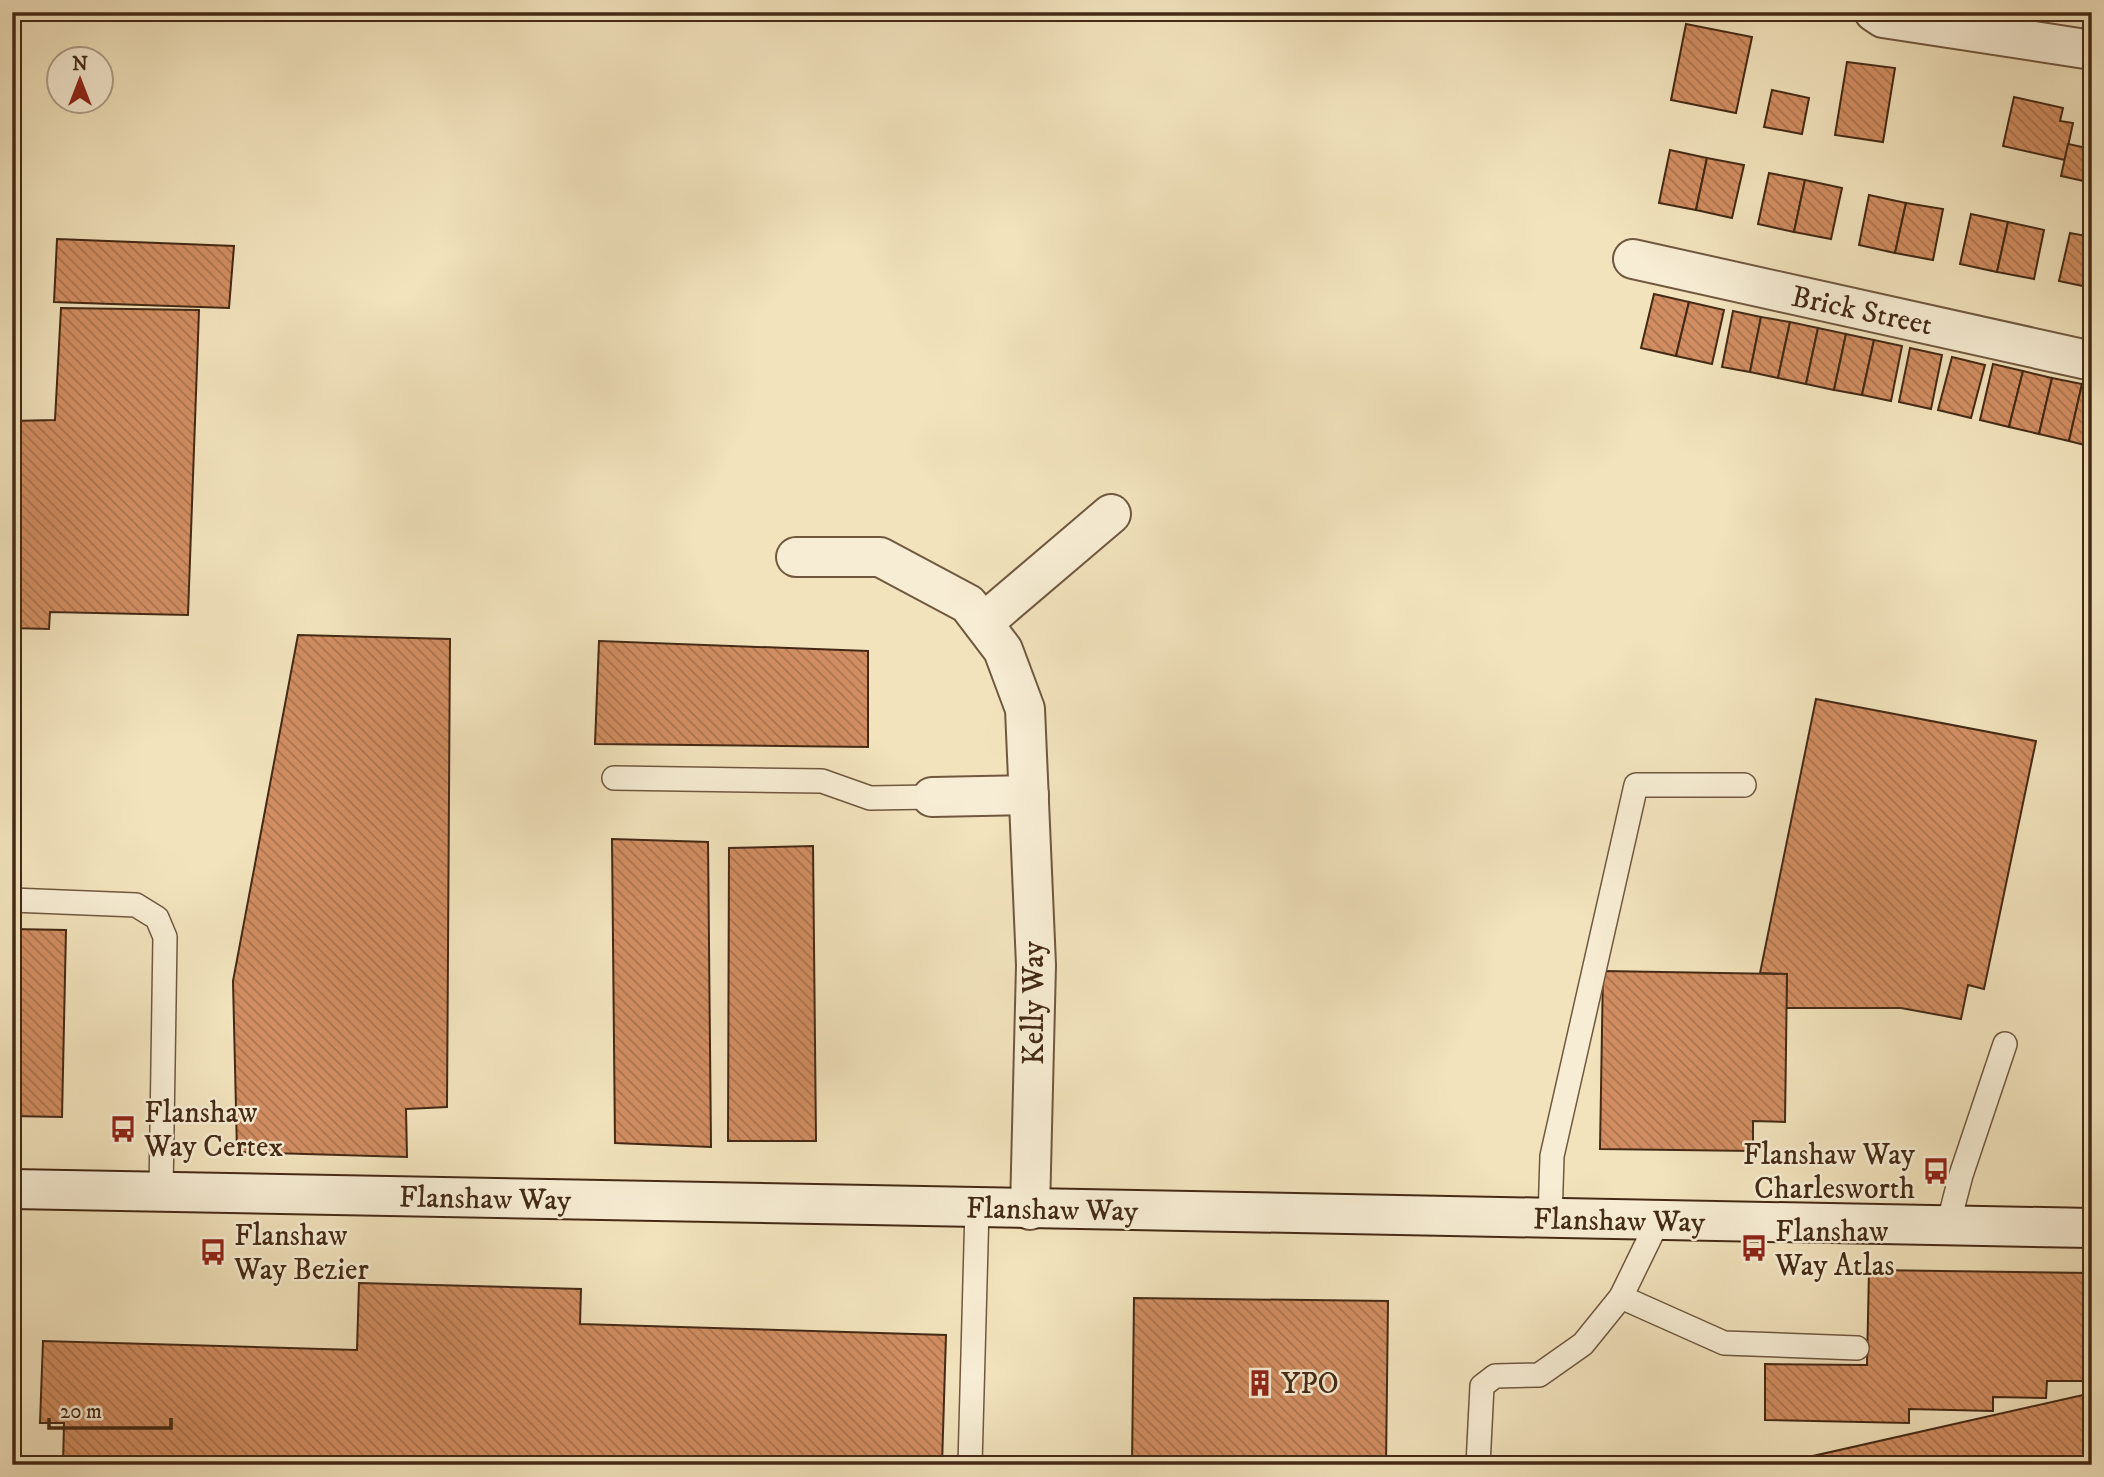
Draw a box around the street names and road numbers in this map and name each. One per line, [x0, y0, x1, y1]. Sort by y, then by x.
street label: Brick Street [1788, 279, 1935, 344]
street label: Kelly Way [1016, 940, 1053, 1065]
street label: Flanshaw Way [399, 1179, 572, 1220]
street label: Flanshaw Way [966, 1190, 1139, 1231]
street label: Flanshaw Way [1533, 1201, 1706, 1242]

